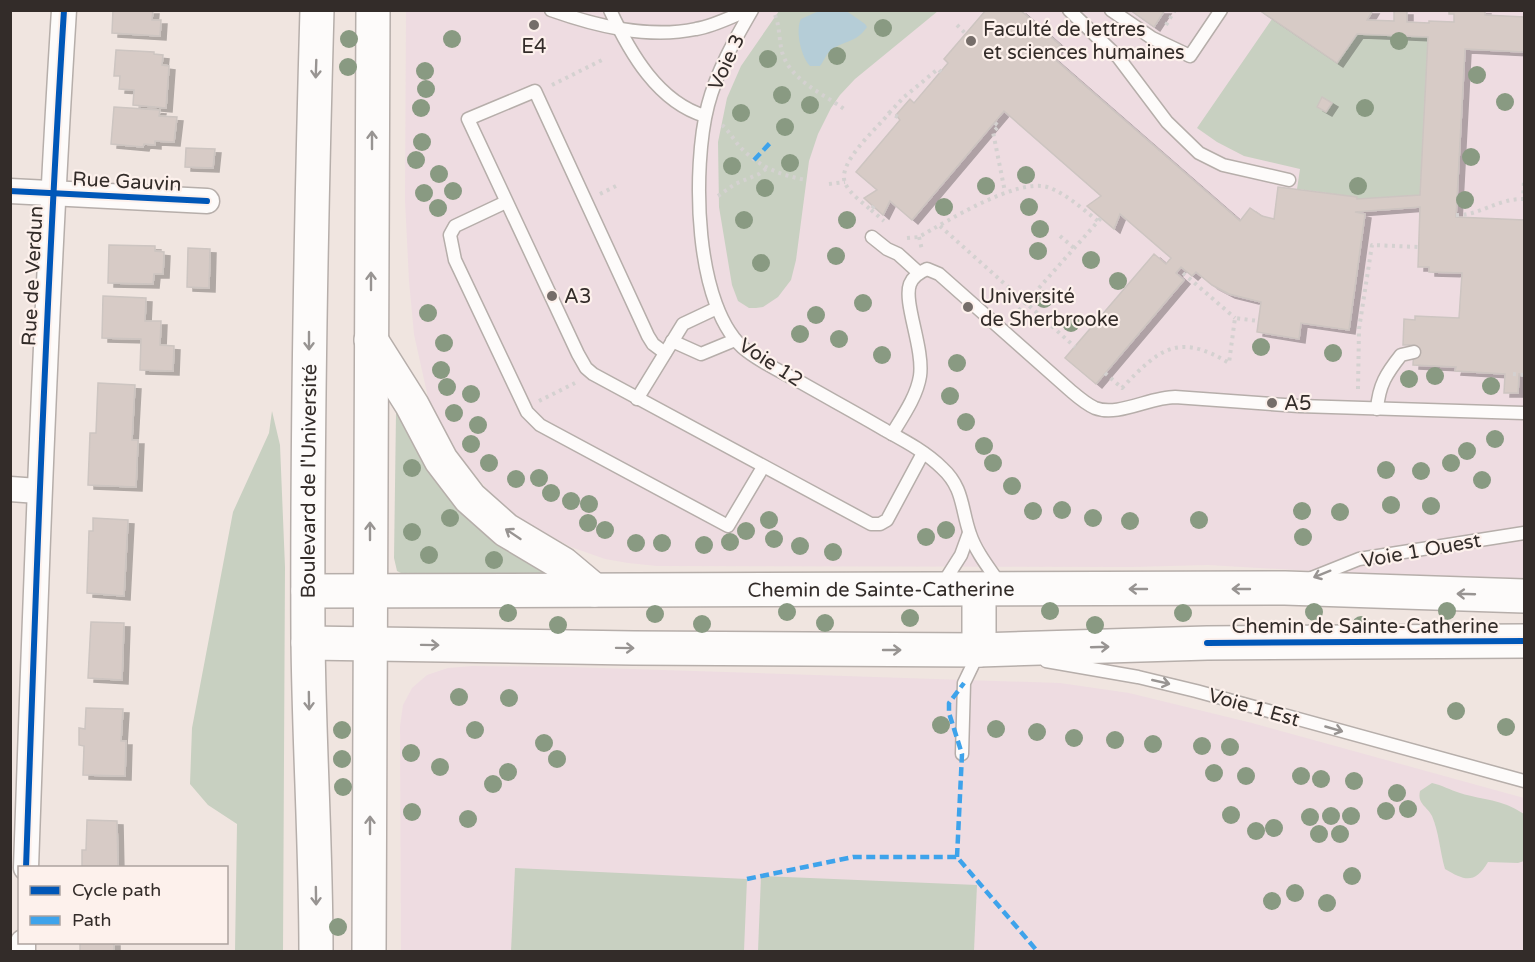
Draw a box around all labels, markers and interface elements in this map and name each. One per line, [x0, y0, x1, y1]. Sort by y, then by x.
marker: E4 [527, 18, 541, 32]
place label: Faculté de lettres et sciences humaines [983, 18, 1185, 65]
street label: Voie 3 [704, 31, 750, 94]
marker: Faculté de lettres et sciences humaines [964, 34, 978, 48]
place label: E4 [521, 35, 547, 59]
one-way arrow [310, 58, 321, 78]
one-way arrow [366, 130, 378, 150]
street label: Rue Gauvin [72, 167, 182, 197]
street label: Rue de Verdun [17, 205, 49, 347]
one-way arrow [365, 272, 377, 292]
place label: A3 [564, 285, 591, 309]
place label: Université de Sherbrooke [980, 285, 1119, 332]
marker: A3 [545, 289, 559, 303]
marker: Université de Sherbrooke [961, 300, 975, 314]
one-way arrow [303, 330, 315, 350]
street label: Voie 12 [734, 333, 807, 392]
street label: Boulevard de l'Université [297, 364, 322, 599]
place label: A5 [1284, 392, 1311, 416]
marker: A5 [1265, 396, 1279, 410]
one-way arrow [364, 522, 376, 542]
one-way arrow [505, 528, 522, 540]
street label: Voie 1 Ouest [1360, 529, 1483, 573]
one-way arrow [1313, 569, 1332, 580]
street label: Chemin de Sainte-Catherine [747, 578, 1015, 603]
one-way arrow [1129, 583, 1149, 594]
one-way arrow [1232, 583, 1252, 595]
one-way arrow [1457, 588, 1477, 599]
street label: Chemin de Sainte-Catherine [1232, 615, 1498, 639]
one-way arrow [420, 639, 440, 650]
one-way arrow [1090, 641, 1110, 652]
one-way arrow [615, 642, 635, 654]
one-way arrow [882, 644, 902, 655]
one-way arrow [1151, 677, 1170, 689]
street label: Voie 1 Est [1205, 683, 1303, 733]
one-way arrow [304, 691, 315, 711]
one-way arrow [1324, 724, 1343, 735]
one-way arrow [364, 815, 376, 835]
legend [18, 866, 228, 944]
text: Cycle path [72, 879, 161, 901]
one-way arrow [310, 886, 322, 906]
text: Path [72, 909, 111, 931]

